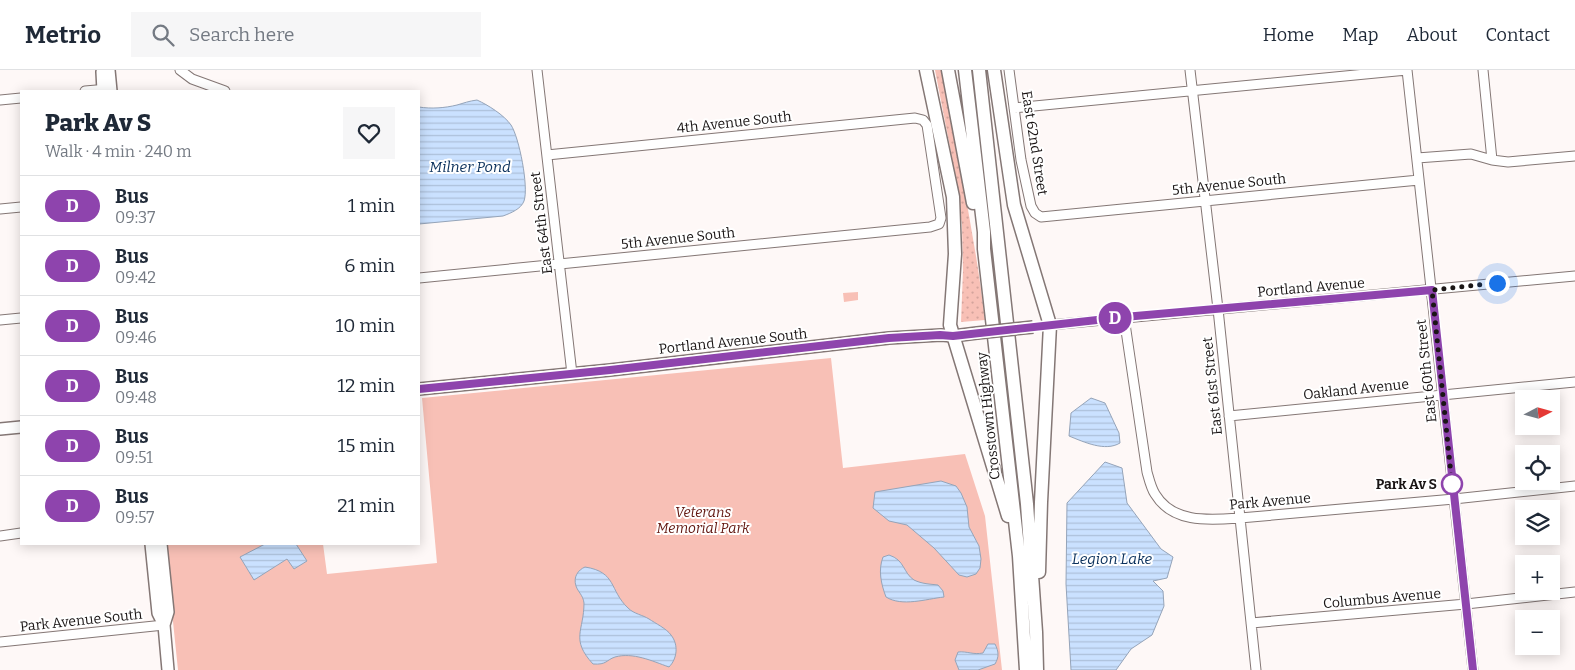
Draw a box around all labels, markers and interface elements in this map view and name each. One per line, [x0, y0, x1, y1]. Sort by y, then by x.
search box [131, 12, 481, 57]
text: Metrio [25, 21, 101, 49]
icon: search [149, 21, 177, 49]
text: Search here [189, 23, 294, 46]
text: Home [1263, 24, 1314, 46]
text: Map [1342, 24, 1378, 46]
text: About [1406, 24, 1457, 46]
text: Contact [1485, 24, 1550, 46]
street label: East 62nd Street [1018, 89, 1051, 197]
button: heart [343, 107, 395, 159]
street label: 4th Avenue South [676, 108, 793, 137]
text: Park Av S [45, 109, 151, 137]
text: Walk · 4 min · 240 m [45, 142, 192, 161]
water label: Milner Pond [429, 158, 511, 176]
street label: 5th Avenue South [1171, 170, 1287, 199]
street label: East 64th Street [527, 171, 556, 275]
text: Bus [115, 185, 149, 208]
text: 1 min [348, 194, 395, 217]
text: D [66, 195, 79, 217]
text: 09:37 [115, 208, 155, 227]
street label: 5th Avenue South [620, 224, 736, 253]
text: Bus [115, 245, 149, 268]
text: 6 min [344, 254, 395, 277]
text: D [66, 255, 79, 277]
text: 09:42 [115, 268, 156, 287]
your location [1485, 271, 1510, 296]
street label: Portland Avenue [1257, 274, 1366, 301]
line badge: D [1099, 302, 1131, 334]
text: Bus [115, 305, 149, 328]
text: D [1109, 307, 1121, 329]
text: 10 min [335, 314, 395, 337]
text: D [66, 315, 79, 337]
street label: East 60th Street [1413, 318, 1440, 423]
street label: Portland Avenue South [658, 325, 808, 358]
text: 09:46 [115, 328, 157, 347]
street label: East 61st Street [1199, 336, 1226, 436]
street label: Crosstown Highway [973, 351, 1004, 481]
text: Bus [115, 365, 149, 388]
text: 12 min [337, 374, 395, 397]
text: D [66, 375, 79, 397]
street label: Oakland Avenue [1302, 375, 1410, 404]
text: 09:48 [115, 388, 157, 407]
north arrow [1515, 390, 1560, 435]
map controls [1515, 390, 1560, 655]
text: Bus [115, 425, 149, 448]
text: 15 min [338, 434, 395, 457]
text: D [66, 435, 79, 457]
button: locate [1515, 445, 1560, 490]
text: 09:51 [115, 448, 153, 467]
marker: Park Av S [1441, 473, 1463, 495]
place label: Park Av S [1376, 476, 1437, 493]
text: Bus [115, 485, 149, 508]
street label: Park Avenue [1229, 489, 1311, 514]
text: 21 min [337, 494, 395, 517]
text: D [66, 495, 79, 517]
button: layers [1515, 500, 1560, 545]
park label: Veterans Memorial Park [656, 504, 750, 537]
text: 09:57 [115, 508, 154, 527]
water label: Legion Lake [1072, 550, 1153, 568]
button: + [1515, 555, 1560, 600]
street label: Columbus Avenue [1322, 585, 1442, 612]
street label: Park Avenue South [19, 606, 143, 635]
button: − [1515, 610, 1560, 655]

